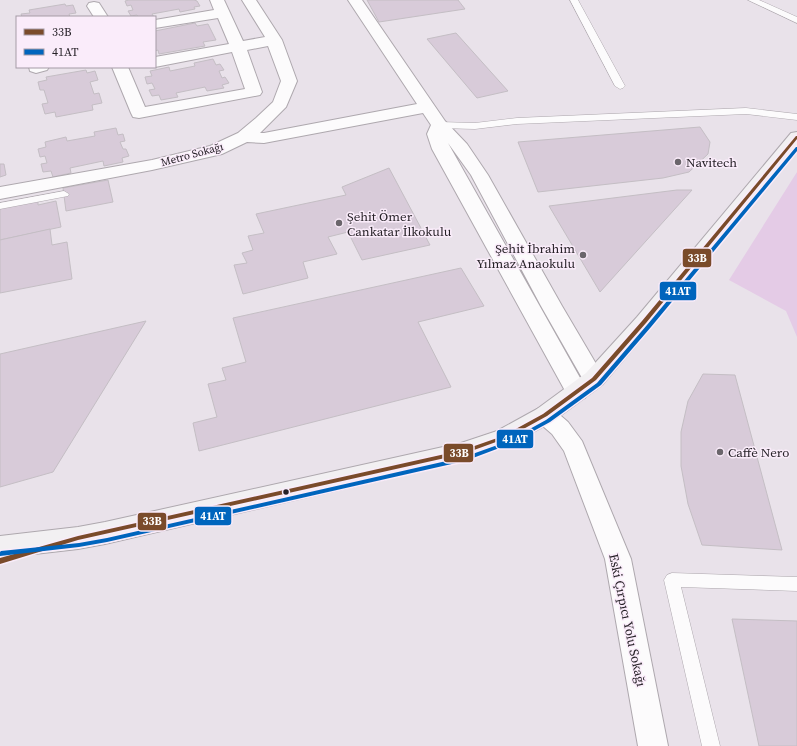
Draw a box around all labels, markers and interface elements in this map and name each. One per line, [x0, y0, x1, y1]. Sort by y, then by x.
legend [16, 16, 156, 68]
text: 33B [52, 24, 72, 40]
text: 41AT [52, 44, 79, 60]
street label: Metro Sokağı [159, 139, 225, 170]
place label: Navitech [686, 154, 737, 171]
marker: Navitech [673, 157, 683, 167]
place label: Şehit Ömer Cankatar İlkokulu [347, 208, 452, 240]
marker: Şehit Ömer Cankatar İlkokulu [334, 218, 344, 228]
place label: Şehit İbrahim Yılmaz Anaokulu [476, 240, 575, 272]
line badge: 33B [682, 248, 712, 268]
marker: Şehit İbrahim Yılmaz Anaokulu [578, 250, 588, 260]
text: 33B [687, 251, 707, 266]
line badge: 41AT [659, 281, 697, 301]
text: 41AT [665, 284, 691, 299]
line badge: 41AT [496, 429, 534, 449]
text: 41AT [502, 432, 528, 447]
line badge: 33B [443, 443, 474, 463]
place label: Caffè Nero [728, 444, 789, 461]
text: 33B [449, 446, 469, 461]
marker: Caffè Nero [715, 447, 725, 457]
unlabelled marker [281, 487, 291, 497]
line badge: 41AT [194, 506, 232, 526]
text: 41AT [200, 509, 226, 524]
line badge: 33B [137, 512, 167, 531]
text: 33B [142, 514, 162, 529]
street label: Eski Çırpıcı Yolu Sokağı [605, 552, 650, 688]

